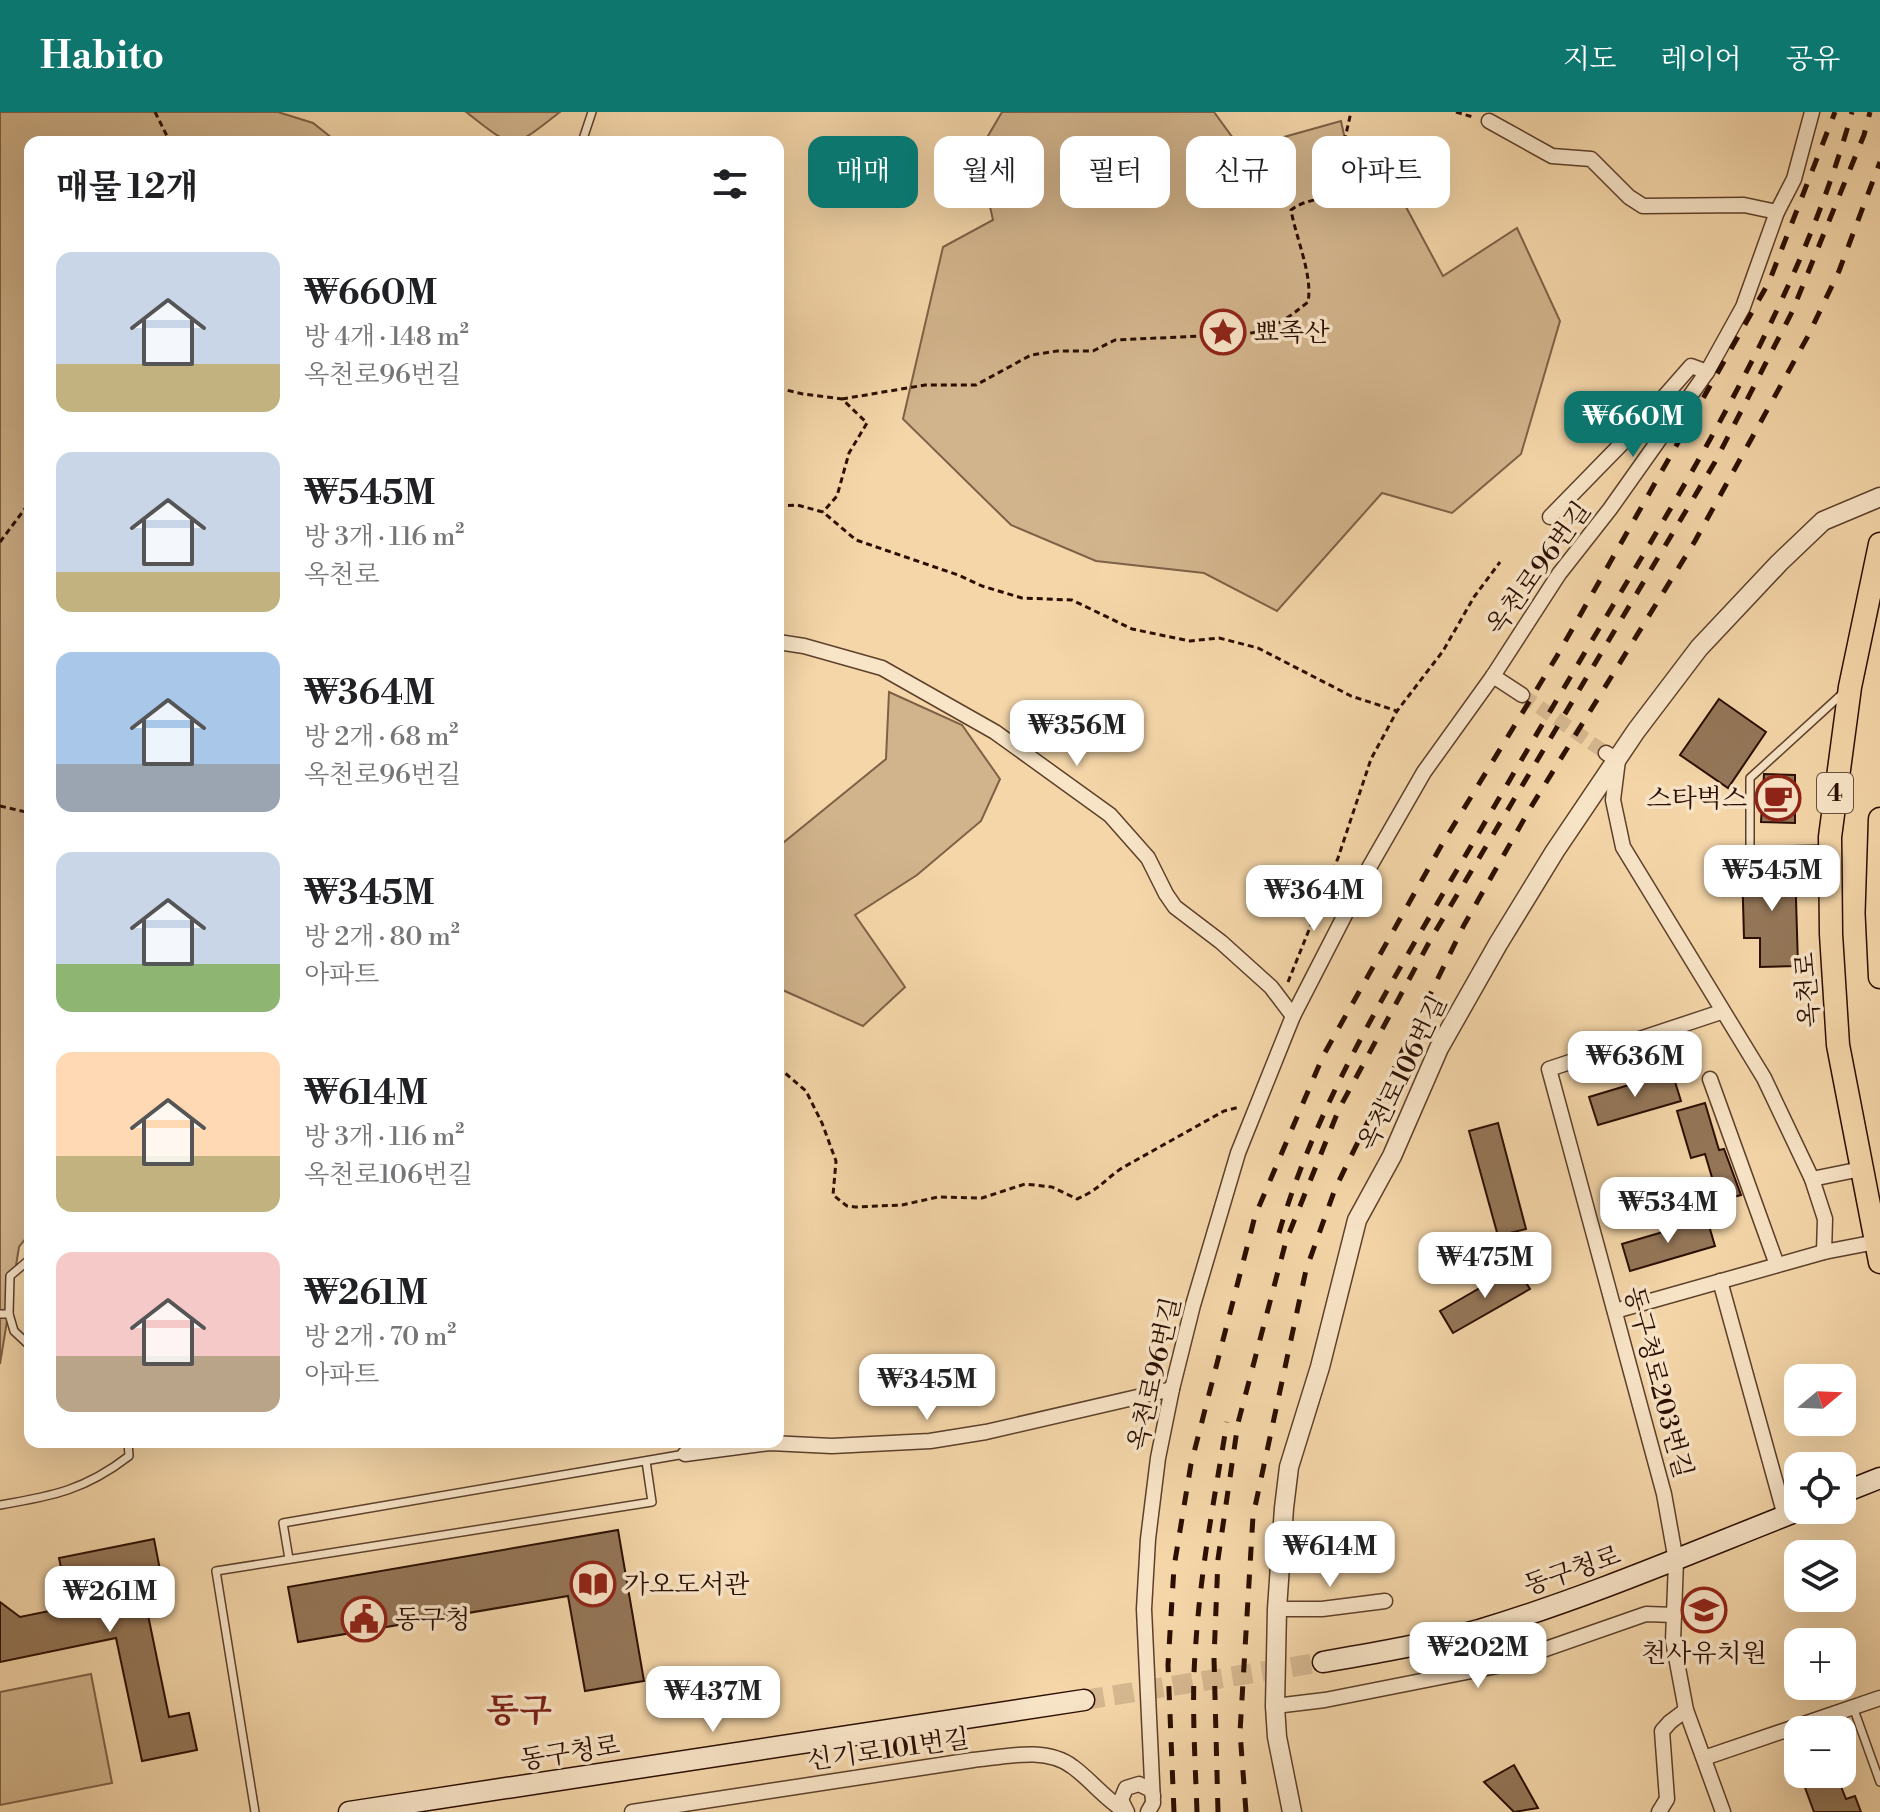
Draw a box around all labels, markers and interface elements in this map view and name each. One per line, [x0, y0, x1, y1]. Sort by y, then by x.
text: Habito [40, 33, 164, 80]
text: 지도 [1563, 42, 1617, 77]
text: 레이어 [1661, 42, 1742, 77]
text: 공유 [1786, 42, 1840, 77]
chip: 매매 [808, 136, 918, 208]
chip: 월세 [934, 136, 1044, 208]
chip: 필터 [1060, 136, 1170, 208]
chip: 신규 [1186, 136, 1296, 208]
chip: 아파트 [1312, 136, 1450, 208]
icon: filters [708, 162, 752, 206]
text: 매물 12개 [56, 167, 198, 209]
text: ₩660M [304, 273, 437, 315]
icon: home [120, 284, 216, 380]
place icon: 뾰족산 [1199, 308, 1247, 356]
place label: 뾰족산 [1254, 317, 1330, 349]
text: 방 4개 · 148 m² [304, 321, 469, 353]
text: 옥천로96번길 [304, 359, 461, 391]
pin: ₩660M [1577, 391, 1689, 459]
text: ₩660M [1582, 401, 1684, 433]
text: ₩545M [304, 473, 435, 515]
icon: home [120, 484, 216, 580]
street label: 옥천로96번길 [1480, 496, 1598, 642]
text: 방 3개 · 116 m² [304, 521, 464, 553]
text: 옥천로 [304, 559, 379, 591]
text: ₩364M [304, 673, 435, 715]
icon: home [120, 684, 216, 780]
pin: ₩356M [1021, 700, 1133, 768]
text: ₩356M [1028, 710, 1126, 742]
text: 방 2개 · 68 m² [304, 721, 458, 753]
text: 옥천로96번길 [304, 759, 461, 791]
road number: 4 [1817, 773, 1853, 813]
cafe icon: 스타벅스 [1754, 774, 1802, 822]
place label: 스타벅스 [1647, 783, 1747, 815]
pin: ₩545M [1716, 845, 1828, 913]
text: ₩545M [1722, 855, 1822, 887]
pin: ₩364M [1258, 865, 1370, 933]
text: ₩345M [304, 873, 434, 915]
text: ₩364M [1264, 875, 1364, 907]
icon: home [120, 884, 216, 980]
text: 방 2개 · 80 m² [304, 921, 460, 953]
street label: 옥천로 [1789, 951, 1827, 1029]
text: 아파트 [304, 959, 379, 991]
street label: 옥천로106번길 [1351, 990, 1454, 1156]
pin: ₩636M [1579, 1031, 1691, 1099]
text: ₩636M [1586, 1041, 1684, 1073]
text: ₩614M [304, 1073, 428, 1115]
icon: home [120, 1084, 216, 1180]
text: 방 3개 · 116 m² [304, 1121, 464, 1153]
text: 옥천로106번길 [304, 1159, 473, 1191]
pin: ₩534M [1612, 1177, 1724, 1245]
text: ₩534M [1618, 1187, 1718, 1219]
pin: ₩475M [1429, 1232, 1541, 1300]
text: ₩475M [1436, 1242, 1534, 1274]
text: ₩261M [304, 1273, 428, 1315]
street label: 동구청로203번길 [1617, 1283, 1699, 1482]
icon: home [120, 1284, 216, 1380]
street label: 옥천로96번길 [1122, 1294, 1188, 1454]
text: 방 2개 · 70 m² [304, 1321, 456, 1353]
pin: ₩345M [871, 1354, 983, 1422]
text: 아파트 [304, 1359, 379, 1391]
text: ₩345M [877, 1364, 977, 1396]
north arrow [1784, 1364, 1856, 1436]
map controls [1784, 1364, 1856, 1788]
button: locate [1784, 1452, 1856, 1524]
pin: ₩614M [1274, 1521, 1386, 1589]
text: ₩614M [1283, 1531, 1377, 1563]
street label: 동구청로 [1520, 1539, 1625, 1602]
button: layers [1784, 1540, 1856, 1612]
library icon: 가오도서관 [569, 1560, 617, 1608]
pin: ₩261M [54, 1566, 166, 1634]
place label: 가오도서관 [624, 1569, 750, 1601]
text: ₩261M [63, 1576, 157, 1608]
school or university icon: 천사유치원 [1680, 1586, 1728, 1634]
public building icon: 동구청 [340, 1595, 388, 1643]
place label: 동구청 [395, 1604, 470, 1636]
pin: ₩202M [1422, 1622, 1534, 1690]
button: + [1784, 1628, 1856, 1700]
text: ₩202M [1427, 1632, 1529, 1664]
place label: 천사유치원 [1641, 1638, 1767, 1670]
pin: ₩437M [657, 1666, 769, 1734]
text: ₩437M [664, 1676, 762, 1708]
district label: 동구 [486, 1691, 552, 1733]
button: − [1784, 1716, 1856, 1788]
street label: 신기로101번길 [805, 1723, 971, 1777]
street label: 동구청로 [518, 1729, 622, 1777]

